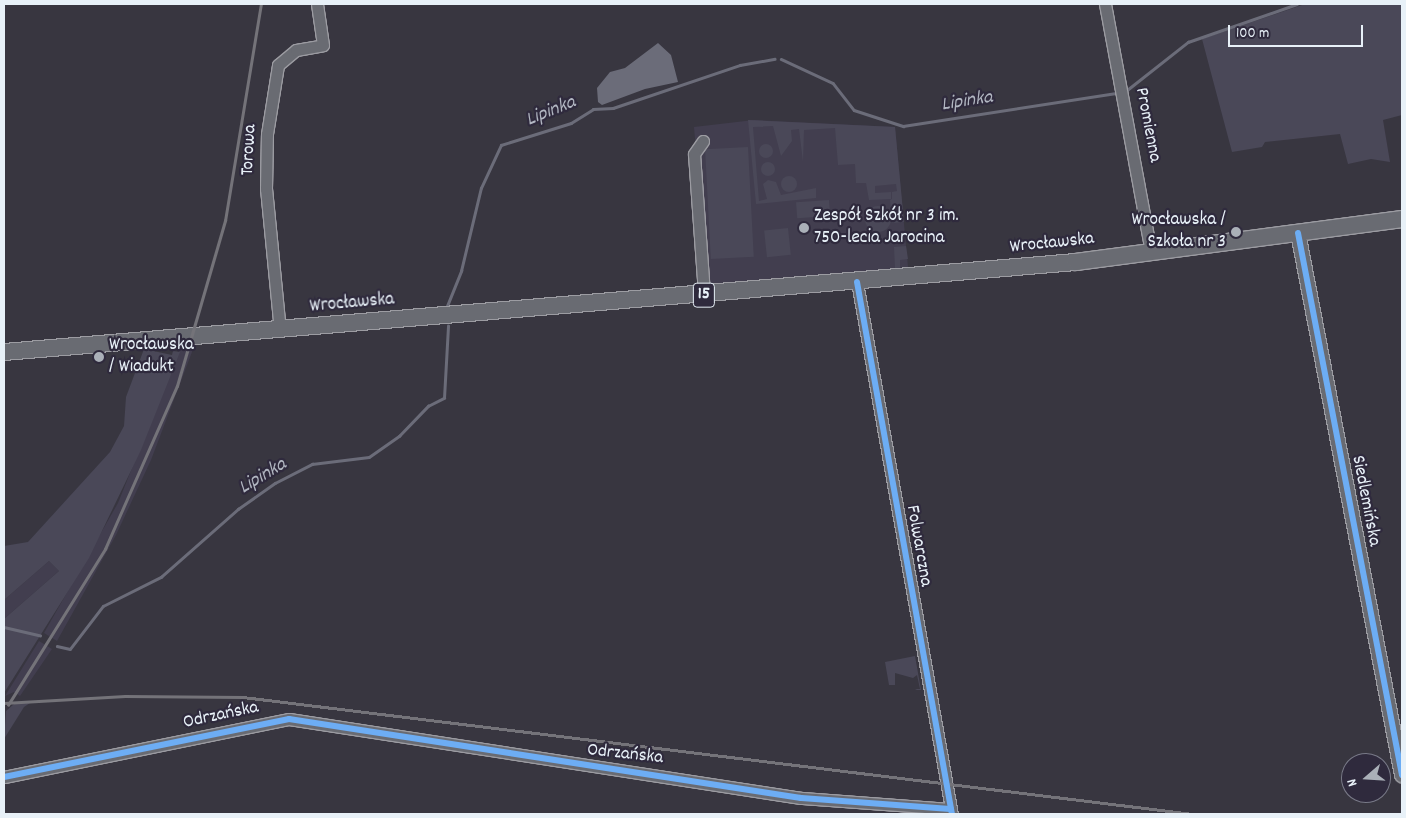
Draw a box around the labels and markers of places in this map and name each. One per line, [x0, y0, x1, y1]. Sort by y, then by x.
place label: Zespół Szkół nr 3 im. 750-lecia Jarocina [814, 206, 959, 250]
place label: Wrocławska / Szkoła nr 3 [1132, 210, 1226, 254]
marker: Zespół Szkół nr 3 im. 750-lecia Jarocina [798, 222, 810, 234]
marker: Wrocławska / Szkoła nr 3 [1230, 226, 1242, 238]
place label: Wrocławska / Wiadukt [109, 335, 194, 379]
marker: Wrocławska / Wiadukt [93, 351, 105, 363]

